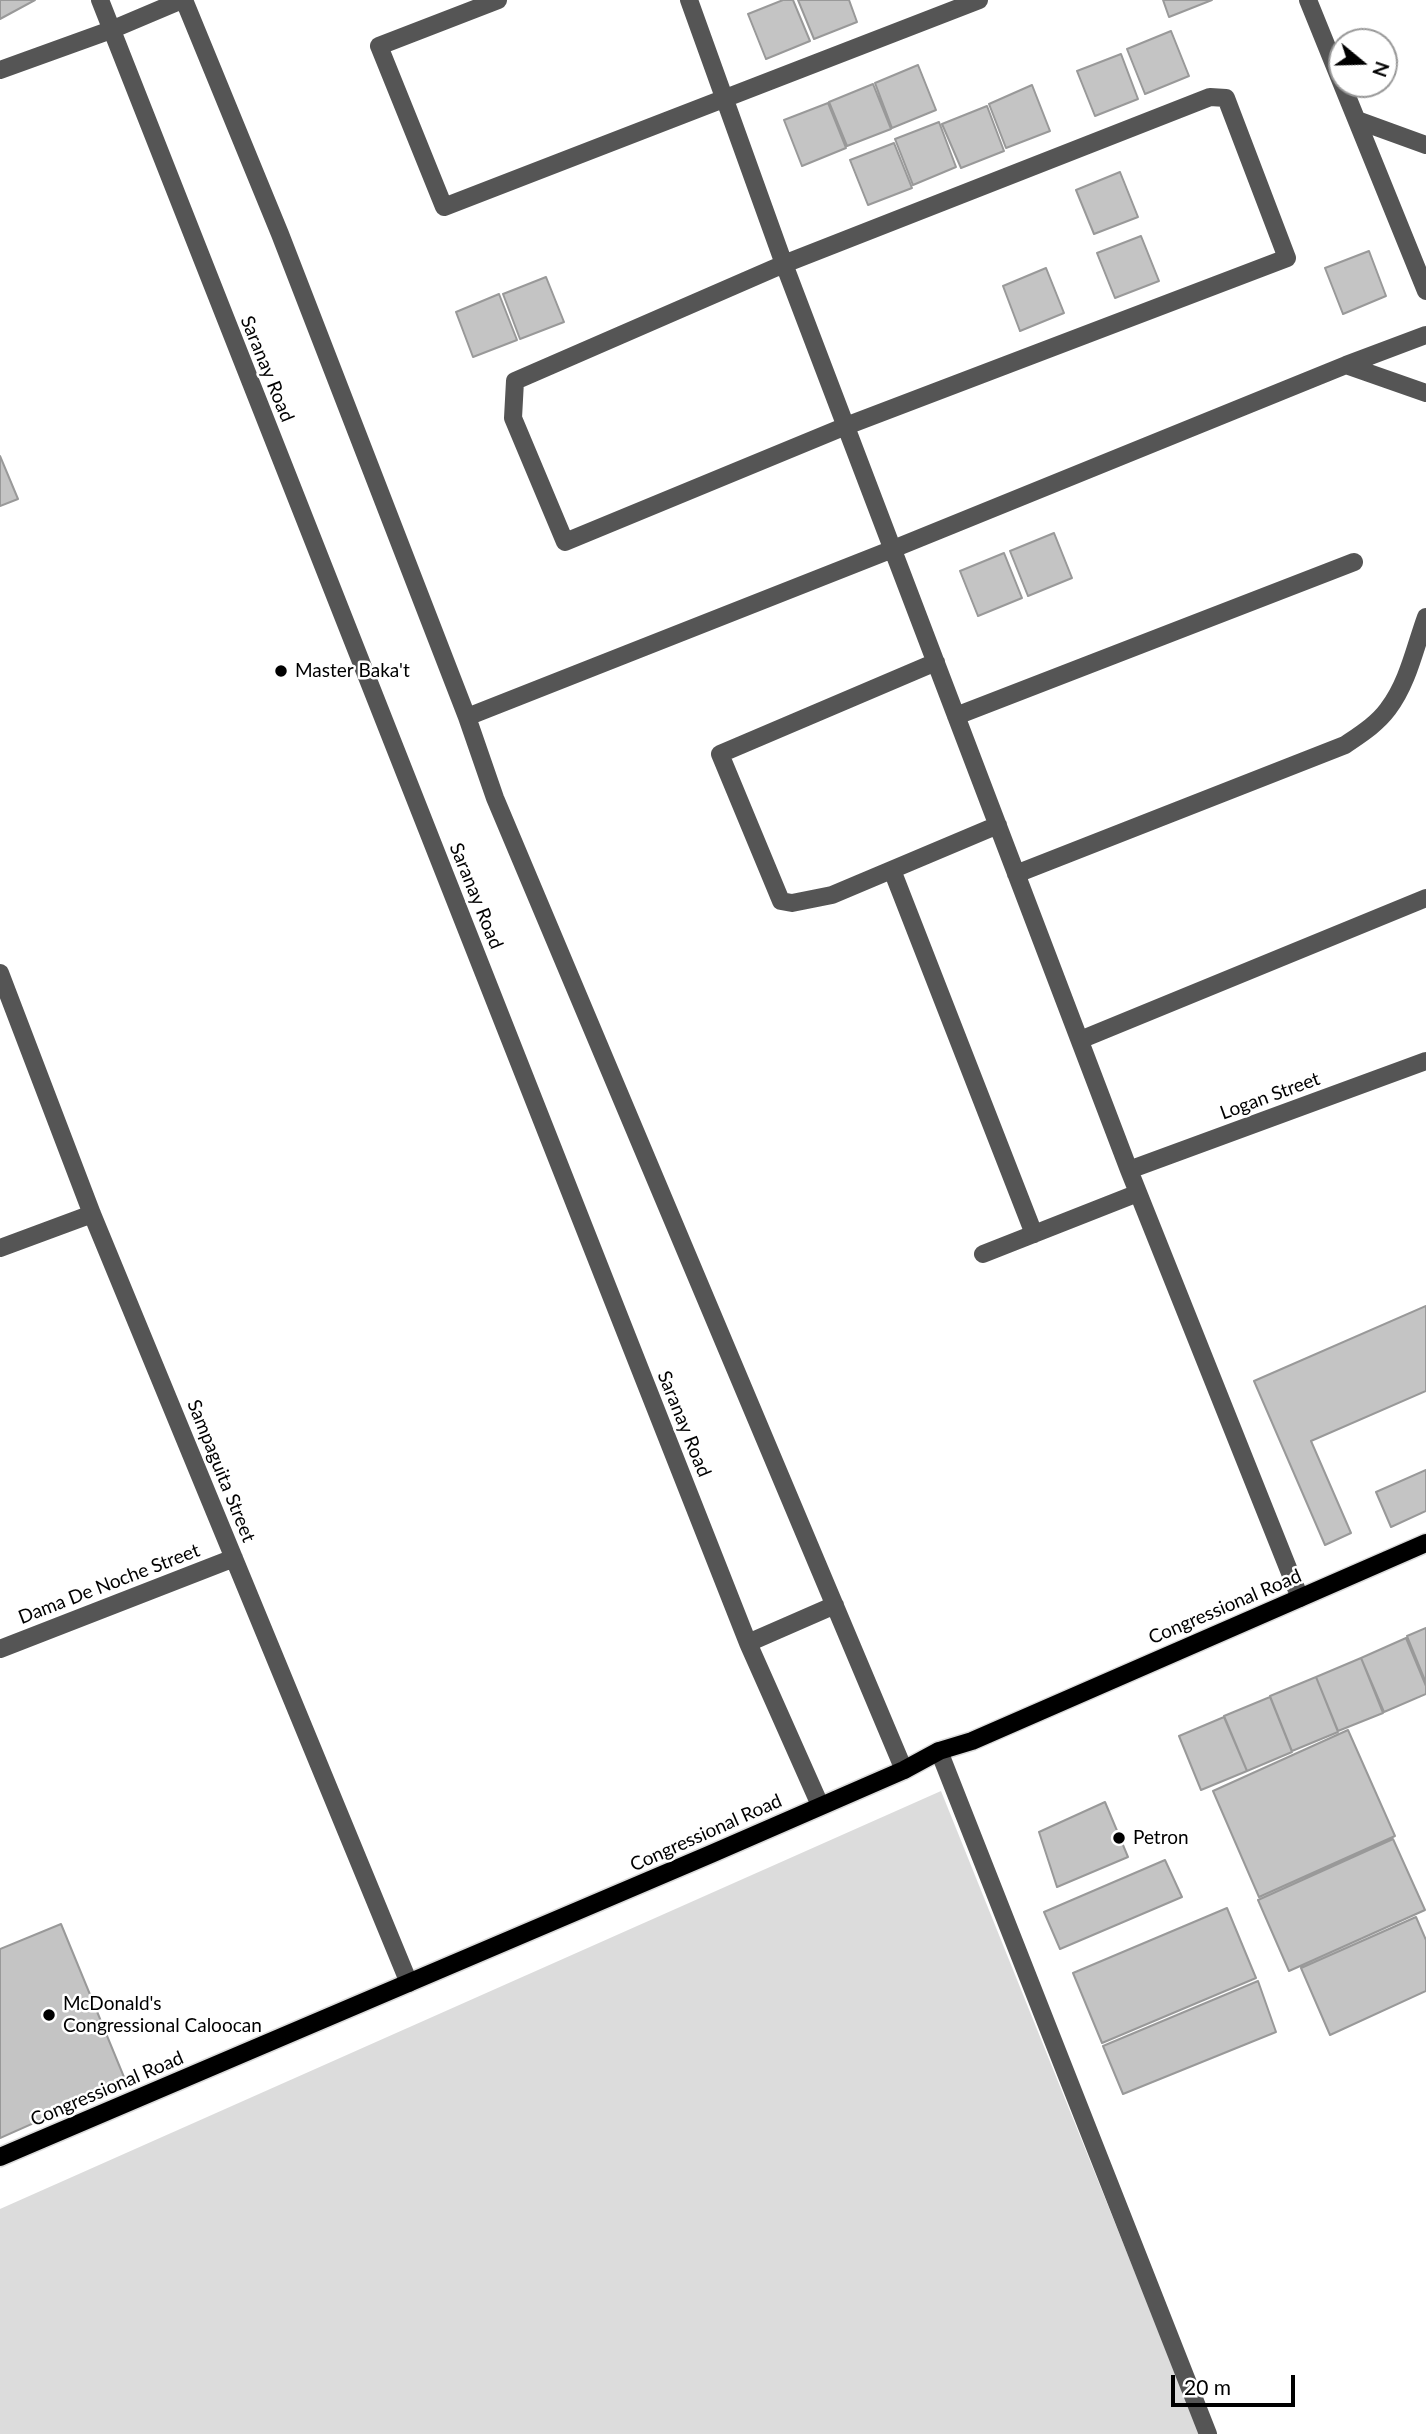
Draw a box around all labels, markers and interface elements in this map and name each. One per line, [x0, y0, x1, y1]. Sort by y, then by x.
north arrow [1328, 28, 1398, 98]
text: N [1368, 59, 1395, 80]
street label: Saranay Road [235, 313, 299, 425]
place label: Master Baka't [295, 660, 410, 682]
marker: Master Baka't [273, 663, 289, 679]
street label: Saranay Road [444, 840, 508, 952]
street label: Logan Street [1217, 1067, 1323, 1125]
street label: Saranay Road [652, 1368, 716, 1480]
street label: Sampaguita Street [182, 1396, 260, 1546]
street label: Dama De Noche Street [15, 1539, 203, 1629]
street label: Congressional Road [1145, 1565, 1305, 1649]
street label: Congressional Road [627, 1789, 785, 1877]
place label: Petron [1133, 1827, 1189, 1849]
marker: Petron [1111, 1830, 1127, 1846]
place label: McDonald's Congressional Caloocan [63, 1993, 262, 2037]
marker: McDonald's Congressional Caloocan [41, 2007, 57, 2023]
street label: Congressional Road [27, 2047, 187, 2131]
scale bar [1174, 2360, 1298, 2404]
text: 20 m [1184, 2374, 1231, 2399]

